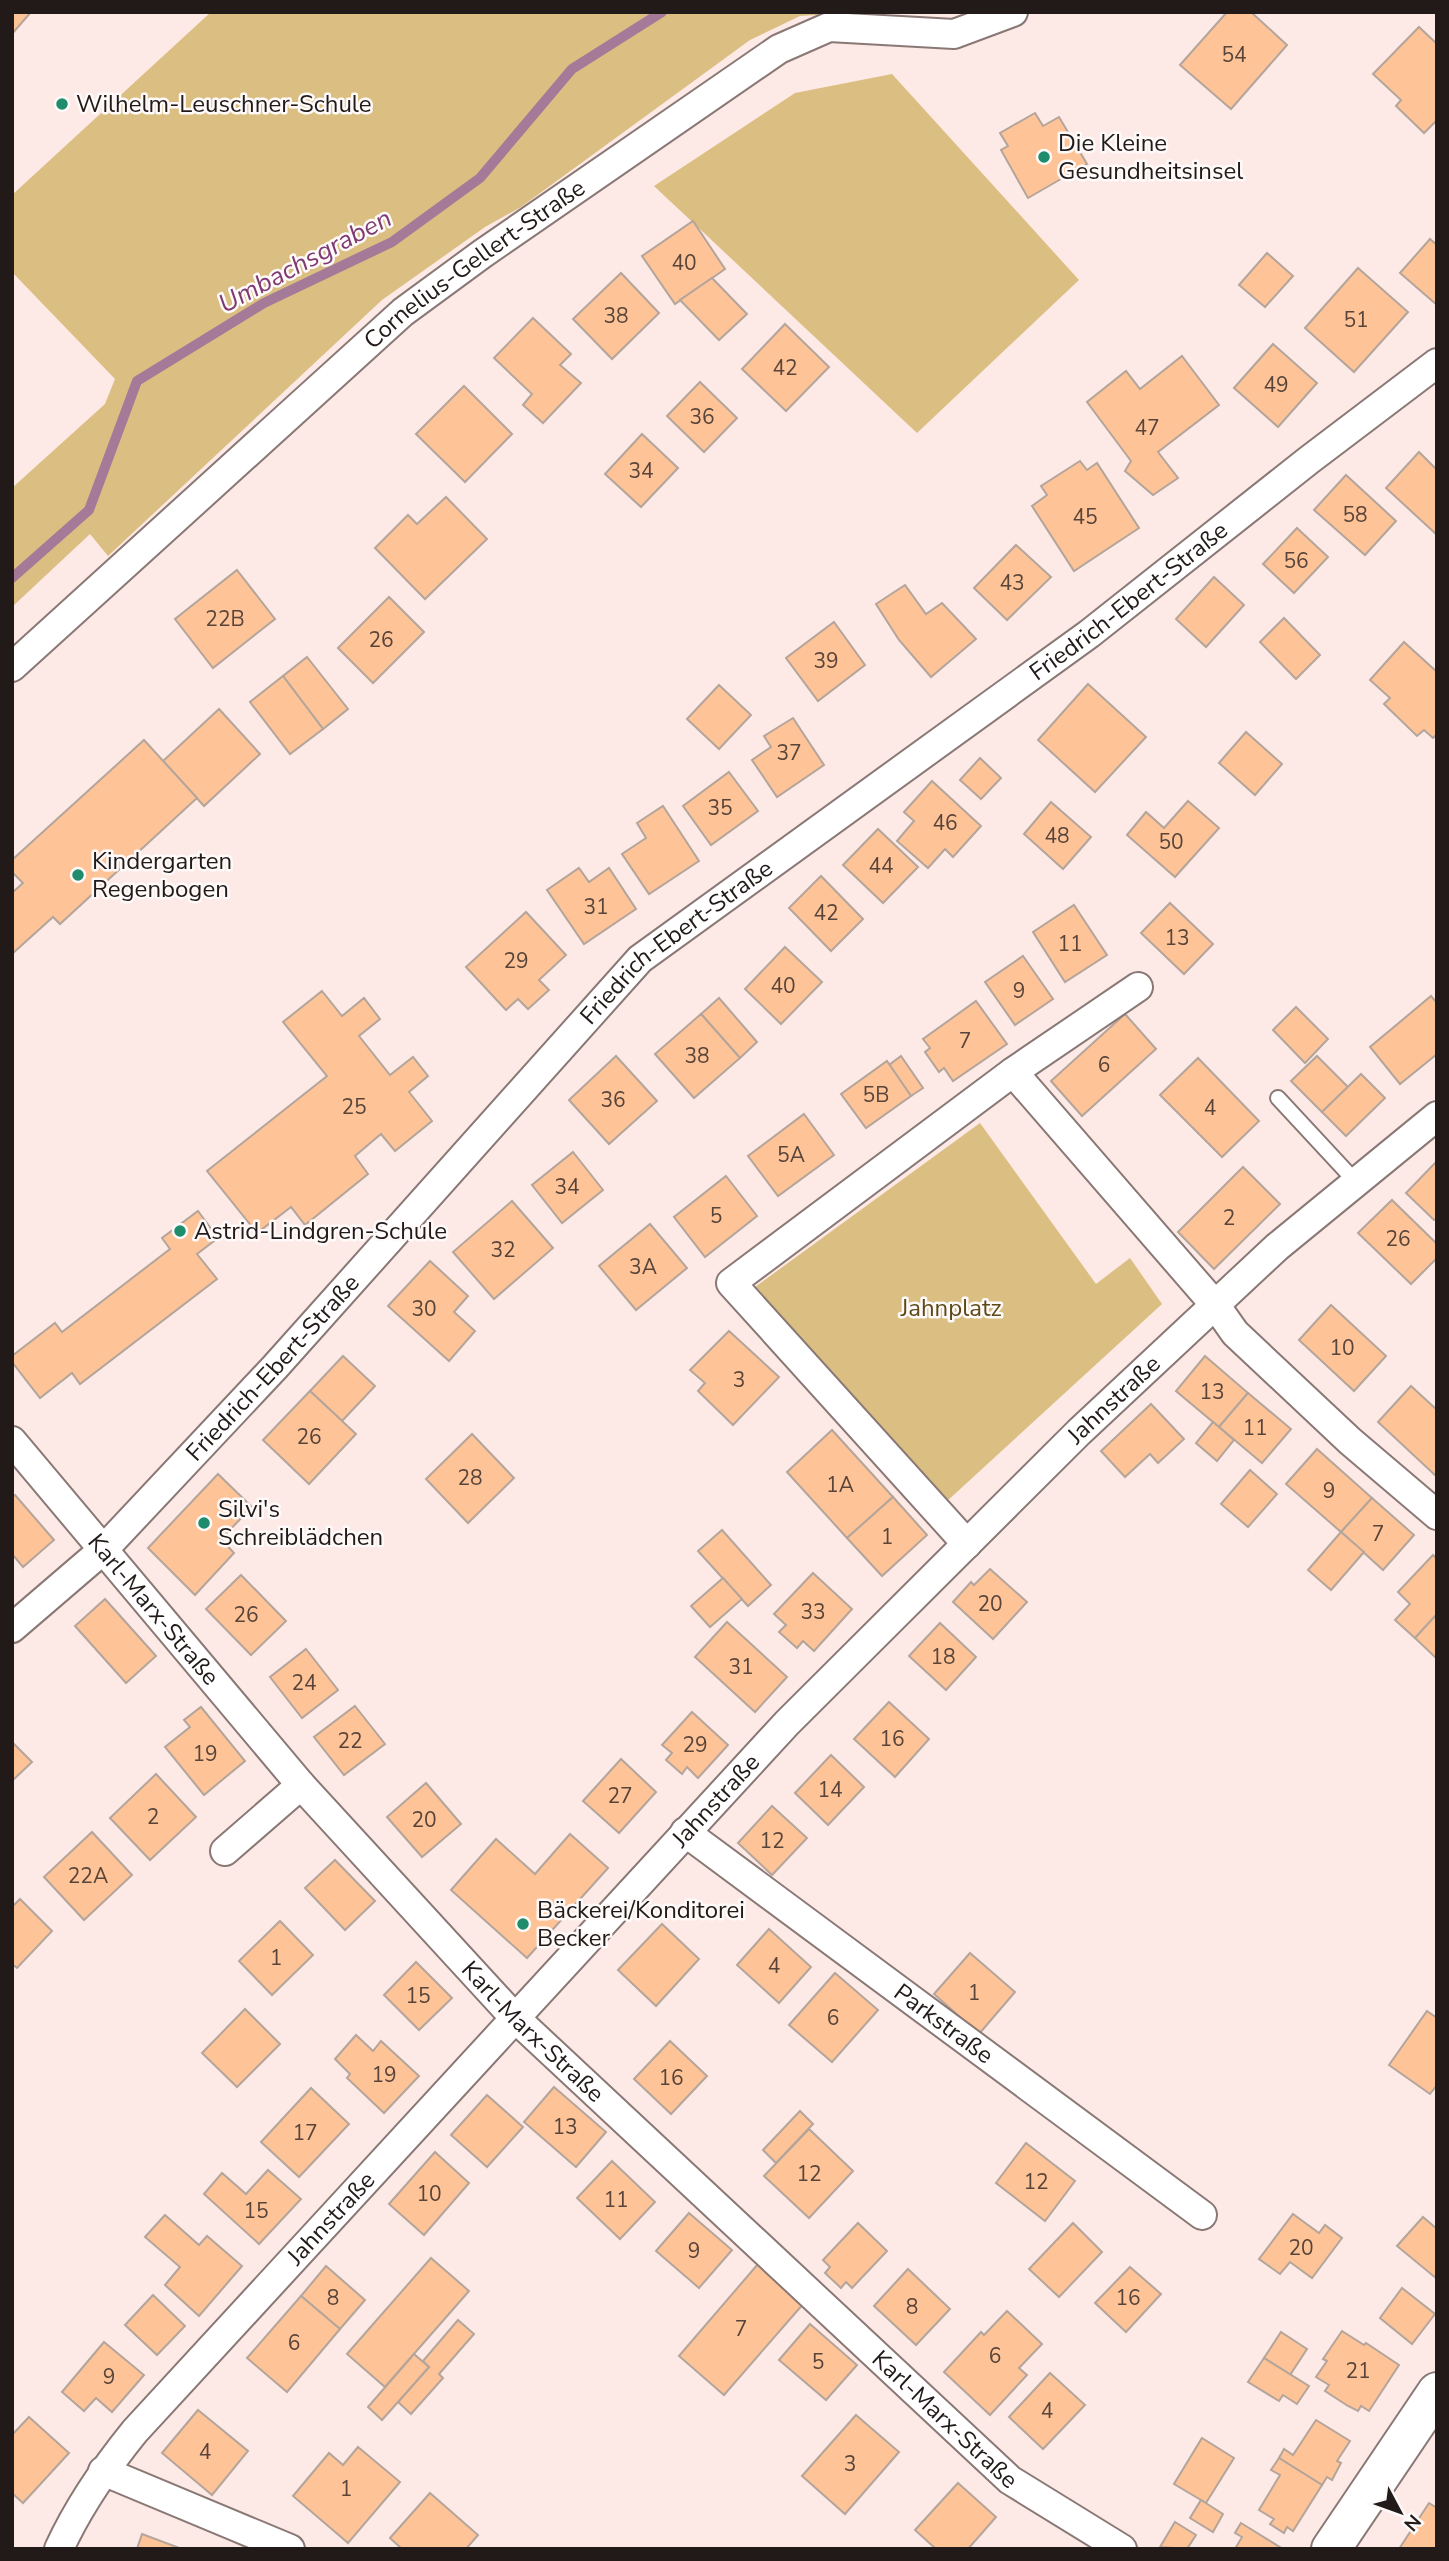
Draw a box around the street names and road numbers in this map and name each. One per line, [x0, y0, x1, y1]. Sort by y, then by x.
street label: Cornelius-Gellert-Straße [357, 172, 591, 356]
street label: Friedrich-Ebert-Straße [1023, 514, 1234, 688]
street label: Friedrich-Ebert-Straße [573, 852, 779, 1031]
street label: Friedrich-Ebert-Straße [179, 1267, 367, 1468]
street label: Jahnstraße [1059, 1348, 1167, 1452]
street label: Karl-Marx-Straße [81, 1527, 227, 1692]
street label: Jahnstraße [664, 1747, 767, 1855]
street label: Karl-Marx-Straße [454, 1954, 611, 2109]
street label: Parkstraße [887, 1976, 1000, 2071]
street label: Jahnstraße [279, 2165, 382, 2273]
street label: Karl-Marx-Straße [865, 2343, 1025, 2496]

